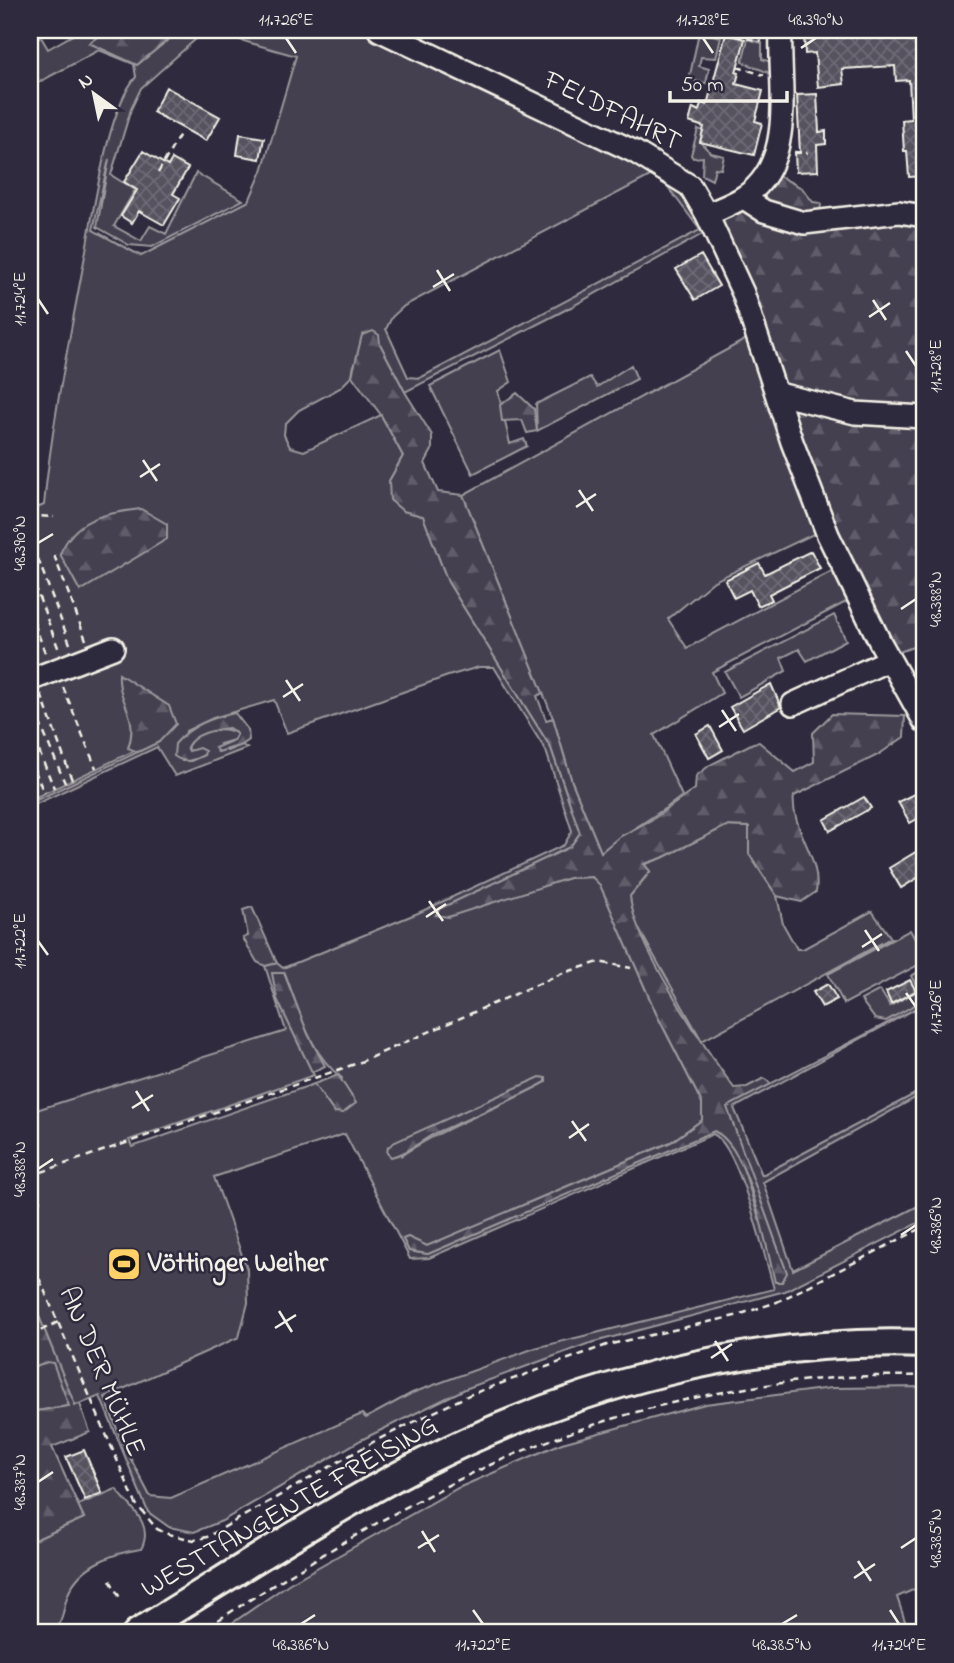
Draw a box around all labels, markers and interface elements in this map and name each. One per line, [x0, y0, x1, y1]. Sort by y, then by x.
text: 11.726°E [258, 8, 314, 34]
text: 11.728°E [676, 8, 730, 34]
text: 48.390°N [788, 8, 844, 34]
north arrow [60, 60, 130, 130]
scale bar [670, 60, 788, 104]
street label: FELDFAHRT [535, 61, 688, 163]
text: N [73, 67, 99, 97]
text: 50 m [681, 71, 724, 101]
text: 11.724°E [8, 272, 34, 326]
text: 11.728°E [924, 339, 950, 393]
text: 48.390°N [8, 515, 34, 571]
text: 48.388°N [924, 571, 950, 627]
text: 11.722°E [8, 913, 34, 969]
text: 11.726°E [924, 979, 950, 1035]
text: 48.388°N [8, 1141, 34, 1197]
text: 48.386°N [924, 1197, 950, 1253]
place label: Vöttinger Weiher [147, 1244, 329, 1286]
sports icon: Vöttinger Weiher [105, 1245, 143, 1283]
street label: AN DER MÜHLE [47, 1280, 155, 1464]
street label: WESTTANGENTE FREISING [134, 1406, 446, 1610]
text: 48.387°N [8, 1454, 34, 1510]
text: 48.385°N [924, 1508, 950, 1568]
text: 48.386°N [273, 1633, 329, 1659]
text: 11.722°E [455, 1633, 511, 1659]
text: 48.385°N [752, 1633, 812, 1659]
text: 11.724°E [872, 1633, 926, 1659]

